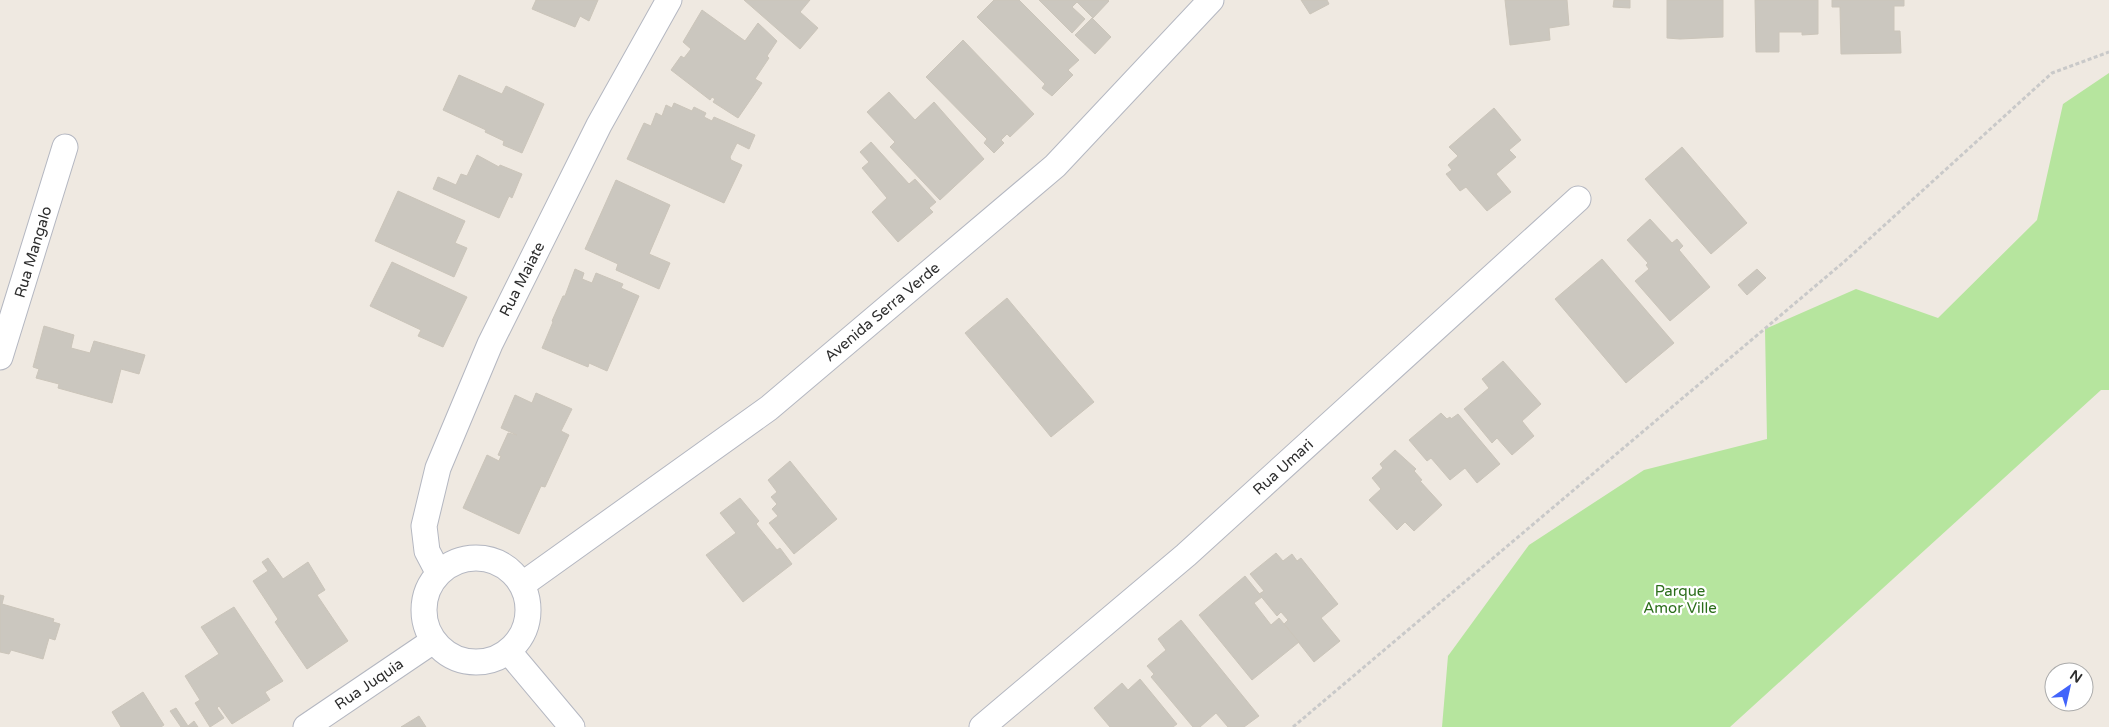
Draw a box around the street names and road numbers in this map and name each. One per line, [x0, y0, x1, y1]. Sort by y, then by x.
street label: Rua Mangalo [11, 204, 55, 300]
street label: Rua Maiate [496, 239, 548, 319]
street label: Avenida Serra Verde [821, 259, 943, 365]
street label: Rua Umari [1249, 435, 1317, 499]
street label: Rua Juquia [331, 654, 407, 714]

